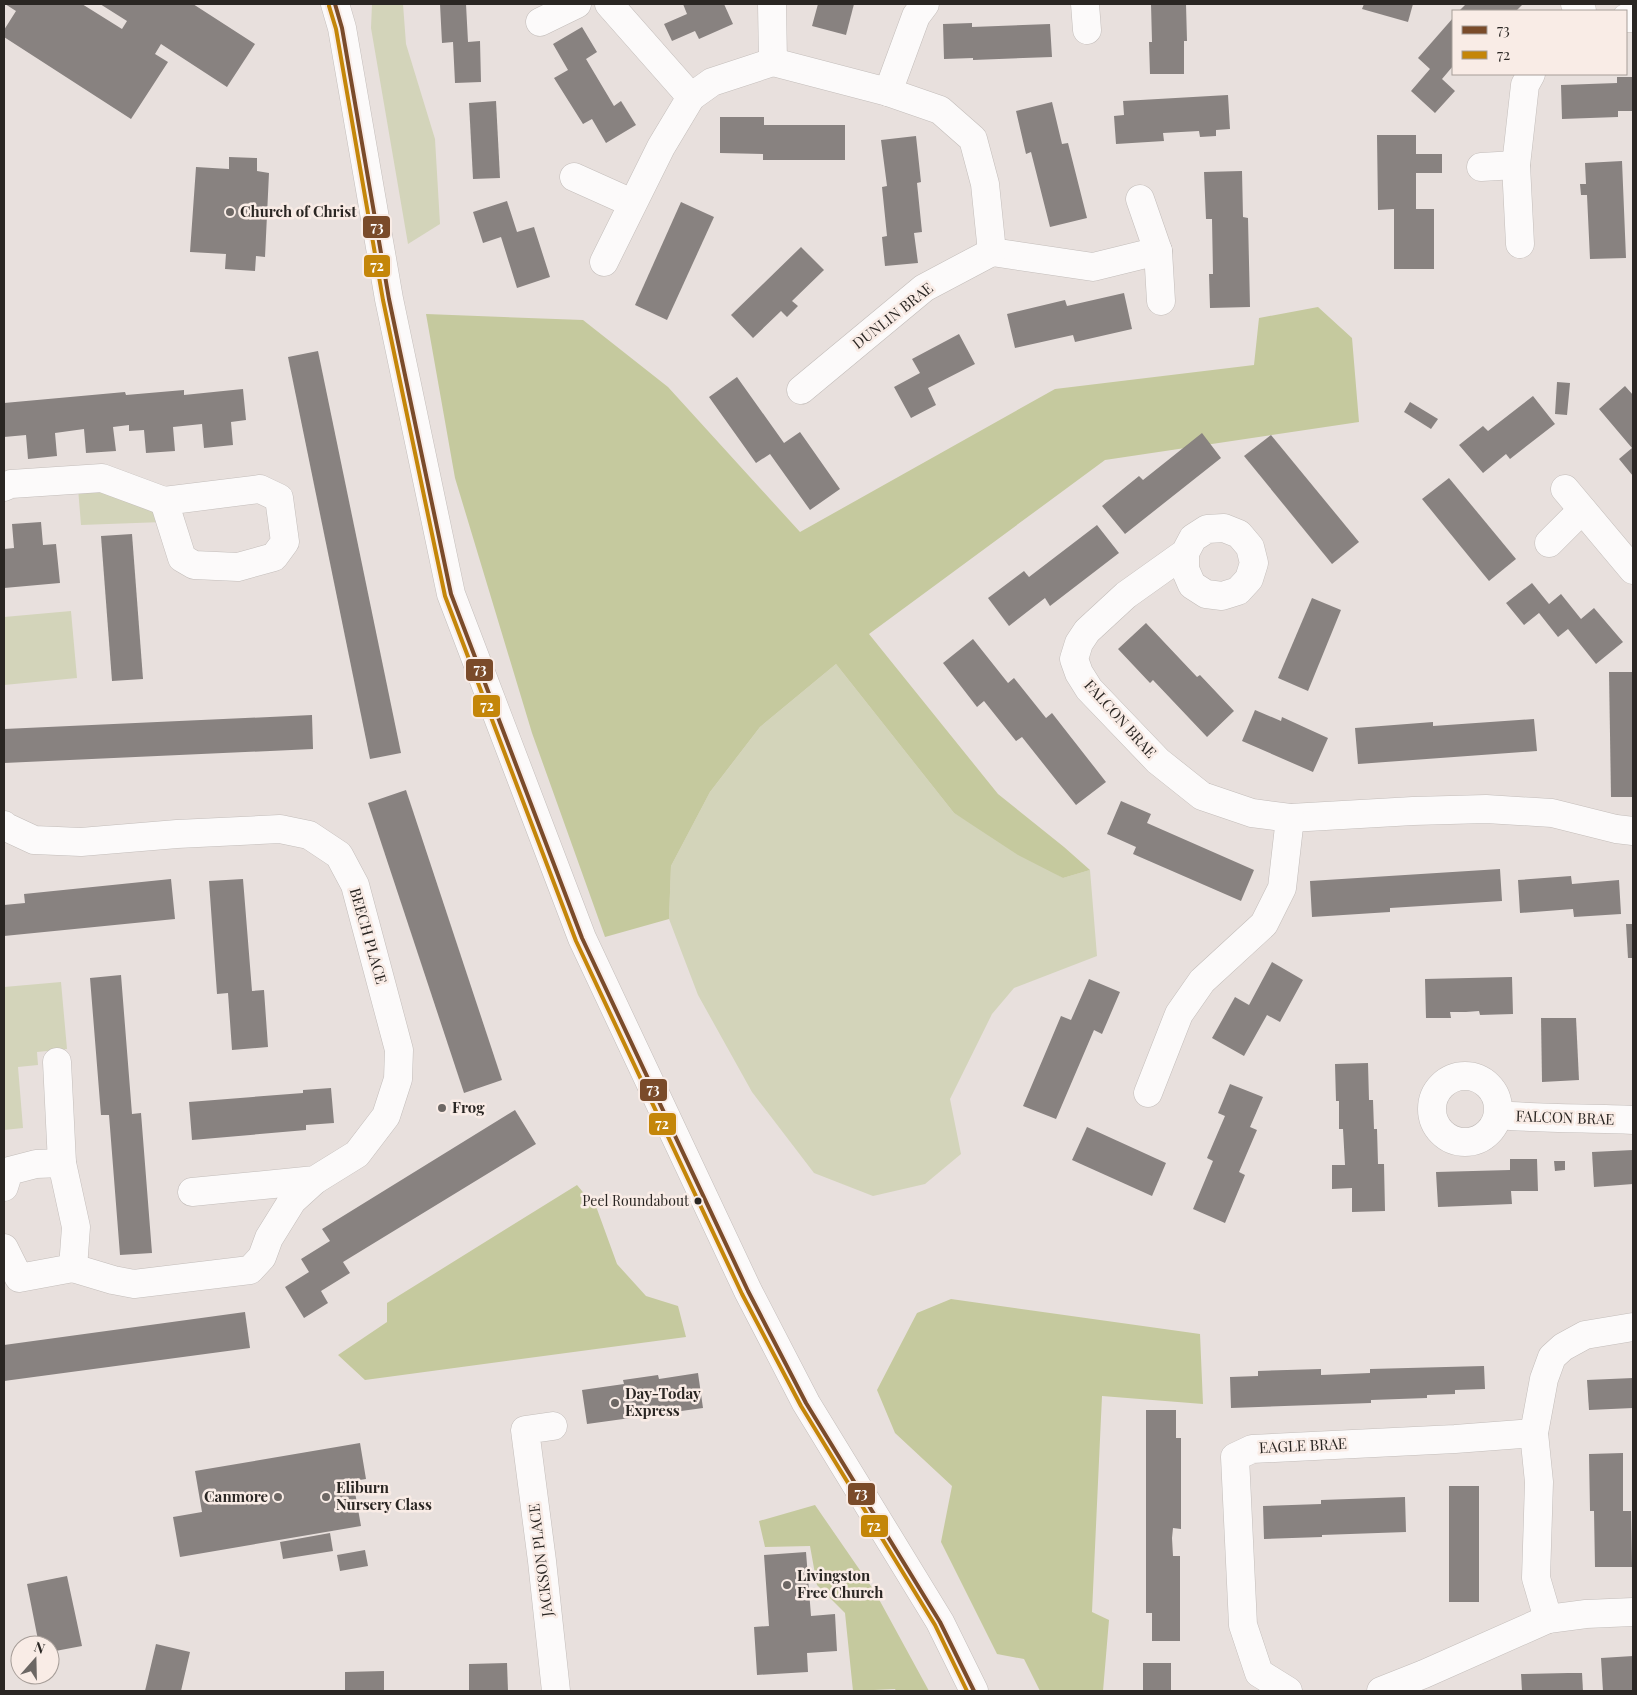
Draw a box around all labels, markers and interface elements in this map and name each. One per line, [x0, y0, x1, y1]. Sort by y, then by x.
legend [1452, 10, 1627, 75]
text: 73 [1497, 19, 1510, 39]
text: 72 [1497, 44, 1510, 64]
place label: Church of Christ [240, 201, 357, 221]
marker: Church of Christ [224, 206, 236, 218]
line badge: 73 [362, 215, 391, 239]
text: 73 [370, 217, 384, 236]
line badge: 72 [363, 254, 391, 278]
text: 72 [370, 256, 384, 275]
street label: DUNLIN BRAE [848, 277, 937, 353]
line badge: 73 [465, 658, 494, 682]
text: 73 [473, 659, 487, 678]
street label: FALCON BRAE [1080, 675, 1161, 762]
line badge: 72 [472, 694, 501, 718]
text: 72 [480, 696, 494, 715]
street label: BEECH PLACE [346, 885, 392, 986]
line badge: 73 [639, 1078, 668, 1102]
text: 73 [646, 1079, 660, 1098]
place label: Frog [452, 1097, 485, 1117]
marker: Frog [436, 1102, 448, 1114]
street label: FALCON BRAE [1515, 1105, 1615, 1129]
line badge: 72 [648, 1112, 677, 1136]
text: 72 [655, 1114, 669, 1133]
place label: Peel Roundabout [582, 1191, 690, 1210]
marker: Peel Roundabout [693, 1196, 703, 1206]
place label: Day-Today Express [625, 1383, 701, 1420]
marker: Day-Today Express [609, 1397, 621, 1409]
street label: EAGLE BRAE [1259, 1433, 1347, 1457]
place label: Eliburn Nursery Class [336, 1477, 432, 1514]
line badge: 73 [847, 1482, 876, 1506]
text: 73 [854, 1483, 868, 1502]
place label: Canmore [204, 1486, 268, 1506]
marker: Canmore [272, 1491, 284, 1503]
marker: Eliburn Nursery Class [320, 1491, 332, 1503]
street label: JACKSON PLACE [523, 1502, 557, 1619]
line badge: 72 [860, 1514, 889, 1538]
text: 72 [867, 1516, 881, 1535]
place label: Livingston Free Church [797, 1565, 883, 1602]
marker: Livingston Free Church [781, 1579, 793, 1591]
north arrow [10, 1635, 60, 1685]
text: N [32, 1637, 48, 1658]

